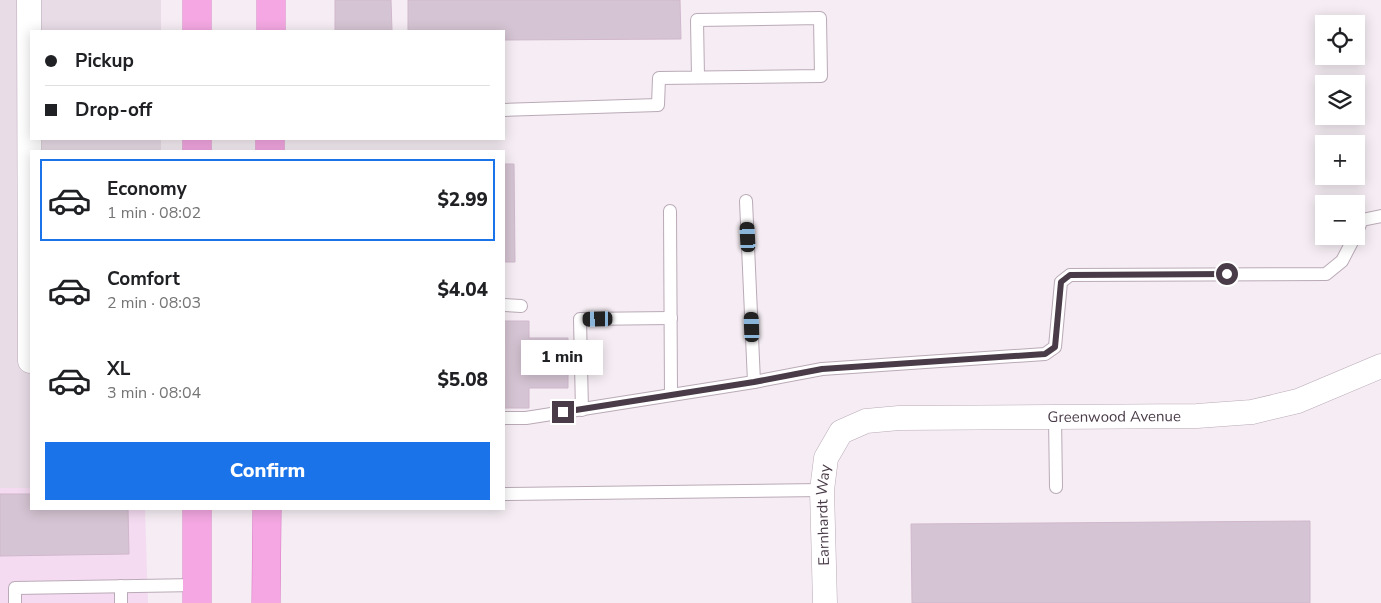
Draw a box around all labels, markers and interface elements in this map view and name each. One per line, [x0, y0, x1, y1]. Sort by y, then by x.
map controls [1315, 15, 1365, 245]
button: locate [1315, 15, 1365, 65]
text: Pickup [75, 48, 134, 74]
button: layers [1315, 75, 1365, 125]
text: Drop-off [75, 97, 152, 123]
button: + [1315, 135, 1365, 185]
text: Economy [107, 176, 187, 202]
icon: car [47, 178, 92, 223]
text: $2.99 [437, 187, 488, 213]
button: − [1315, 195, 1365, 245]
text: 1 min · 08:02 [107, 202, 201, 224]
car [739, 222, 756, 252]
route start [1216, 263, 1238, 285]
text: Comfort [107, 266, 180, 292]
icon: car [47, 268, 92, 313]
text: $4.04 [437, 277, 488, 303]
text: 2 min · 08:03 [107, 292, 201, 314]
car [582, 311, 613, 327]
car [743, 312, 760, 342]
callout: 1 min [522, 340, 604, 374]
text: 1 min [541, 346, 583, 368]
text: XL [107, 356, 130, 382]
icon: car [47, 358, 92, 403]
text: $5.08 [437, 367, 488, 393]
text: 3 min · 08:04 [107, 382, 201, 404]
route end [552, 401, 574, 423]
street label: Greenwood Avenue [1047, 406, 1181, 427]
button: Confirm [45, 442, 490, 500]
street label: Earnhardt Way [811, 463, 835, 566]

